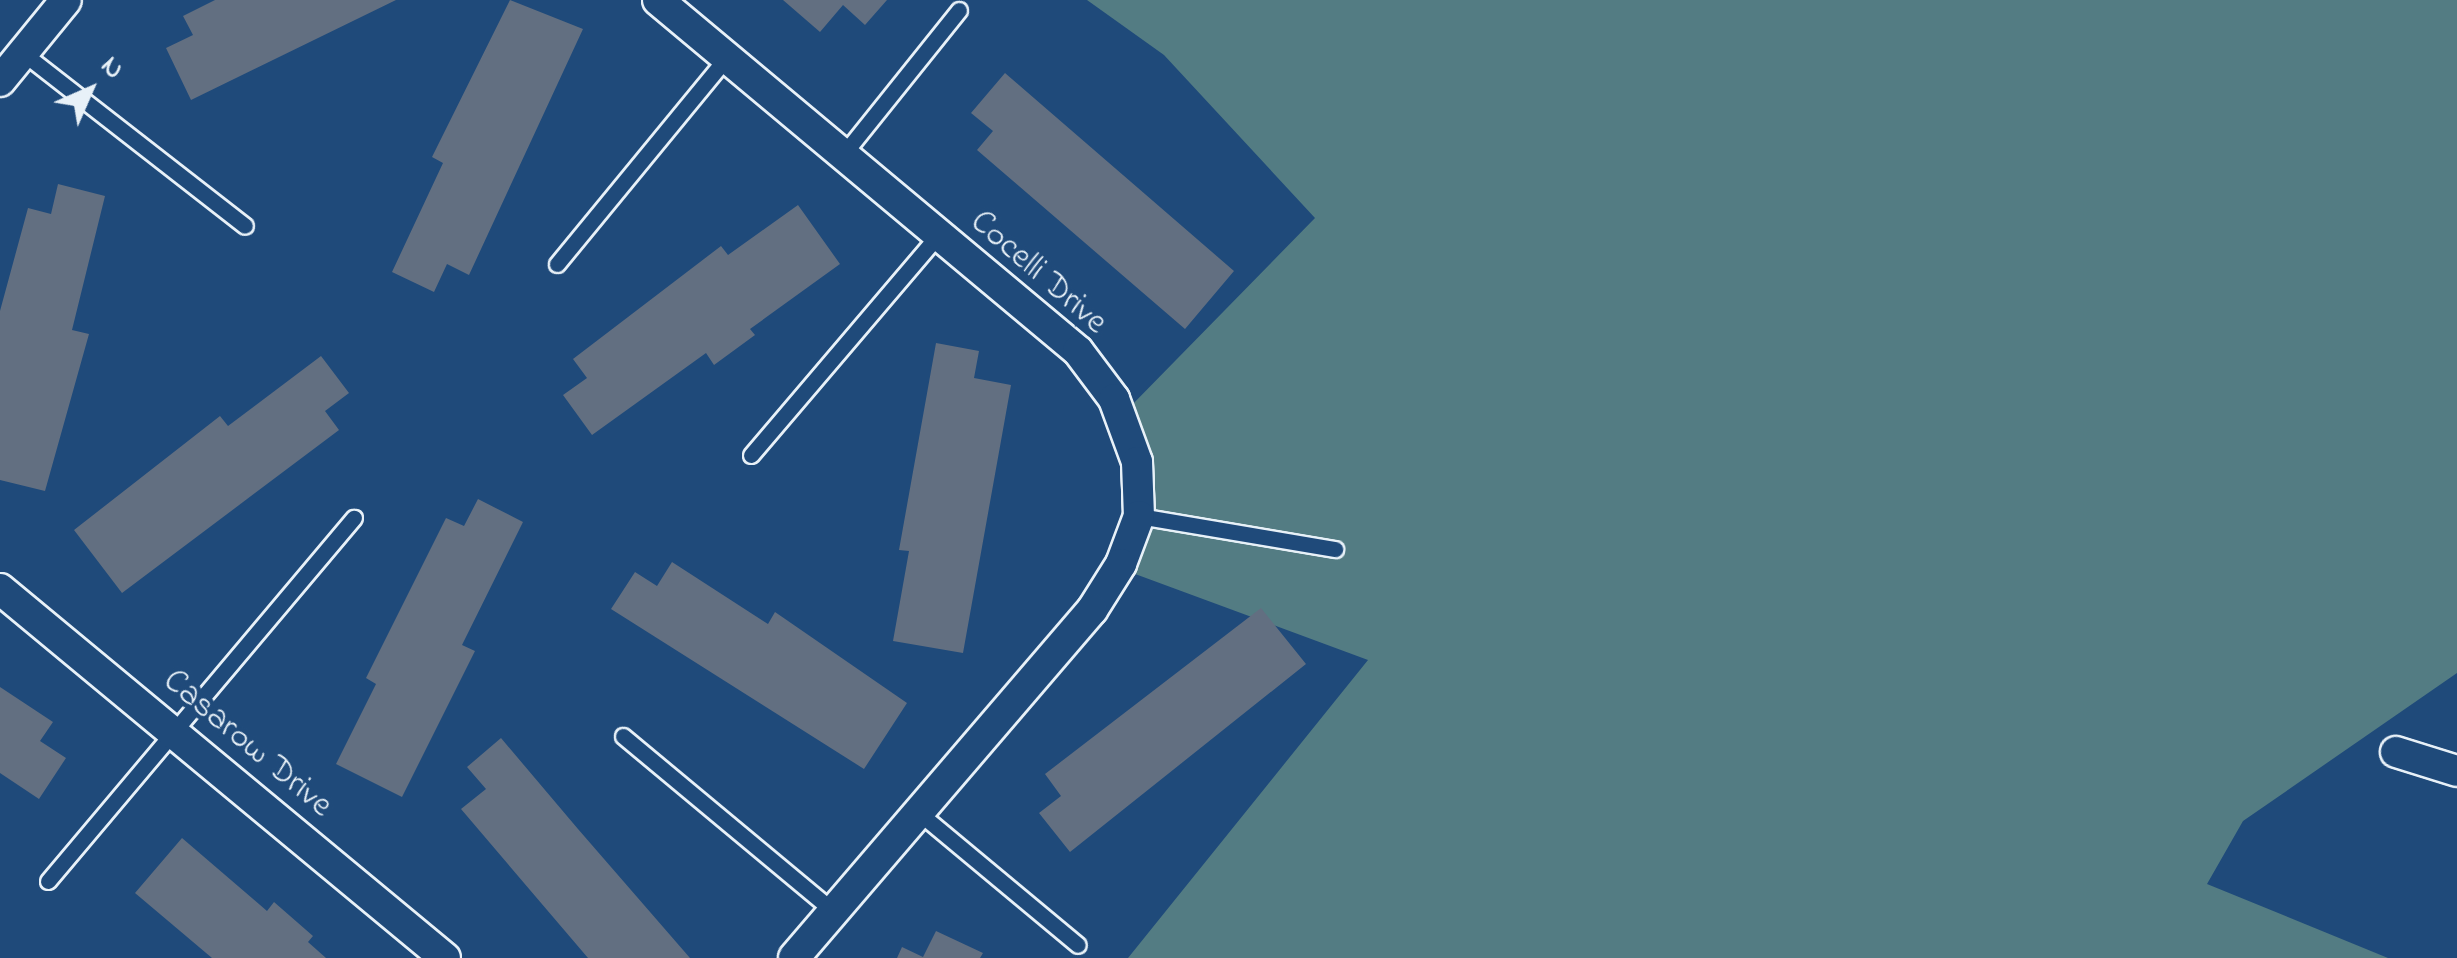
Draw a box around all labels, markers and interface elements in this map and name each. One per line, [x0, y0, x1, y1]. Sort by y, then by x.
north arrow [40, 40, 140, 140]
text: N [90, 47, 133, 90]
street label: Cocelli Drive [961, 202, 1115, 344]
street label: Casarow Drive [154, 661, 340, 827]

